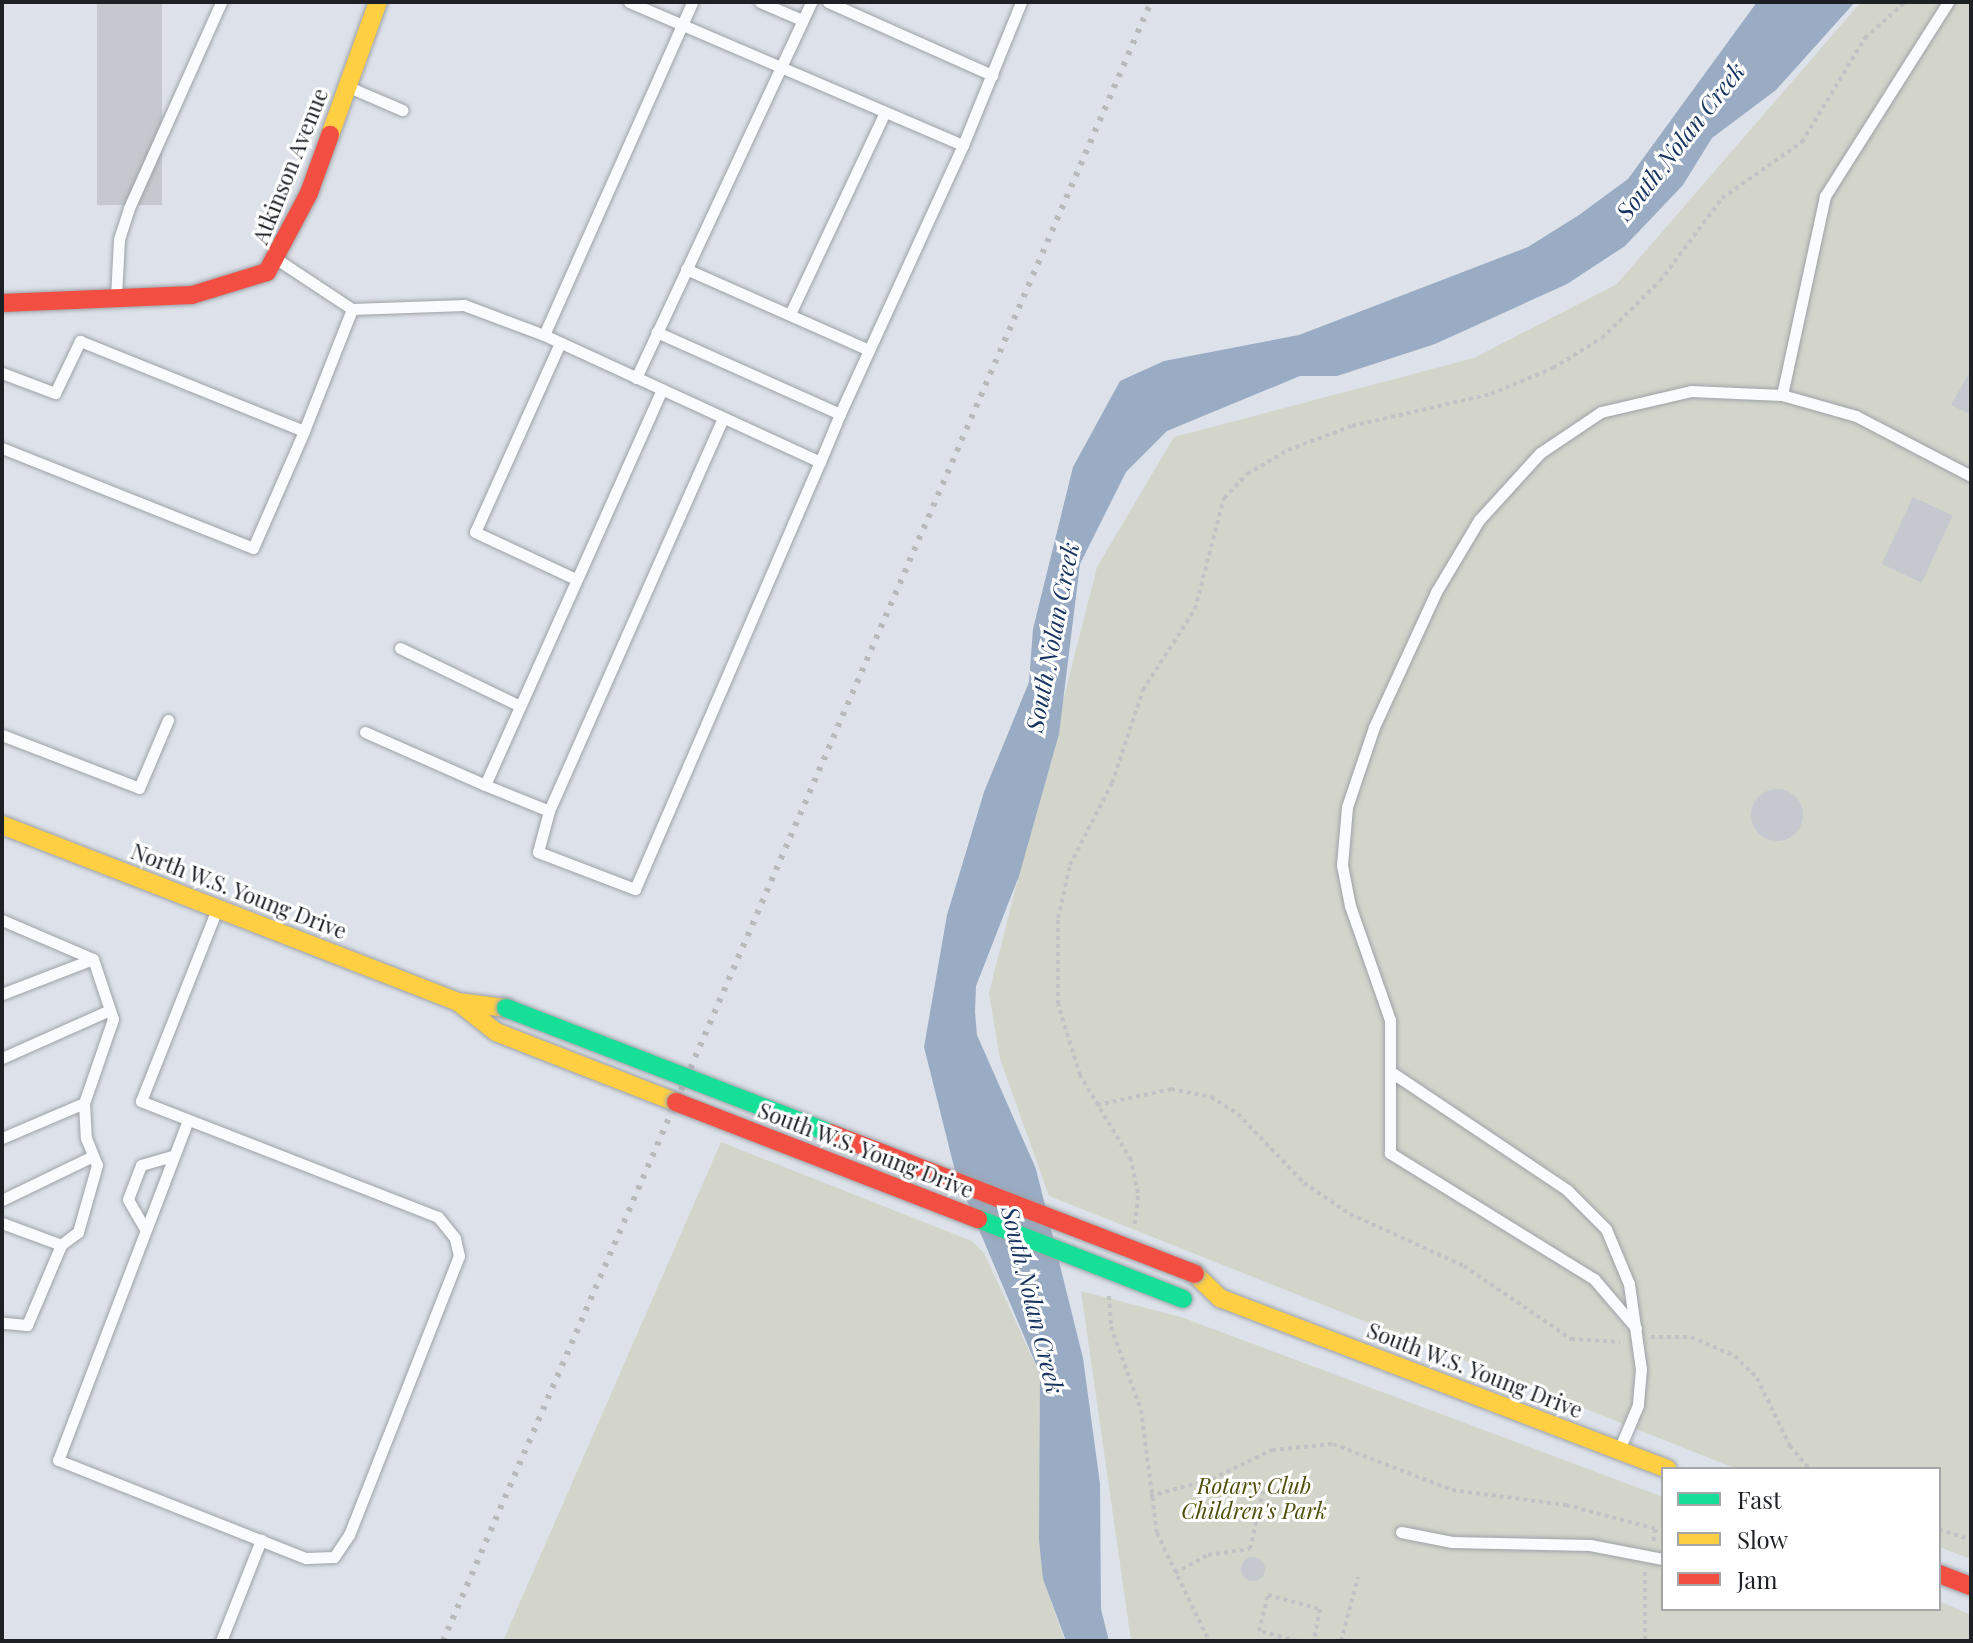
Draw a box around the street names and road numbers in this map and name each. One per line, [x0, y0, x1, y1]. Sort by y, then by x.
street label: Atkinson Avenue [247, 84, 333, 248]
street label: North W.S. Young Drive [127, 837, 351, 945]
street label: South W.S. Young Drive [754, 1096, 978, 1204]
street label: South W.S. Young Drive [1363, 1316, 1587, 1424]

